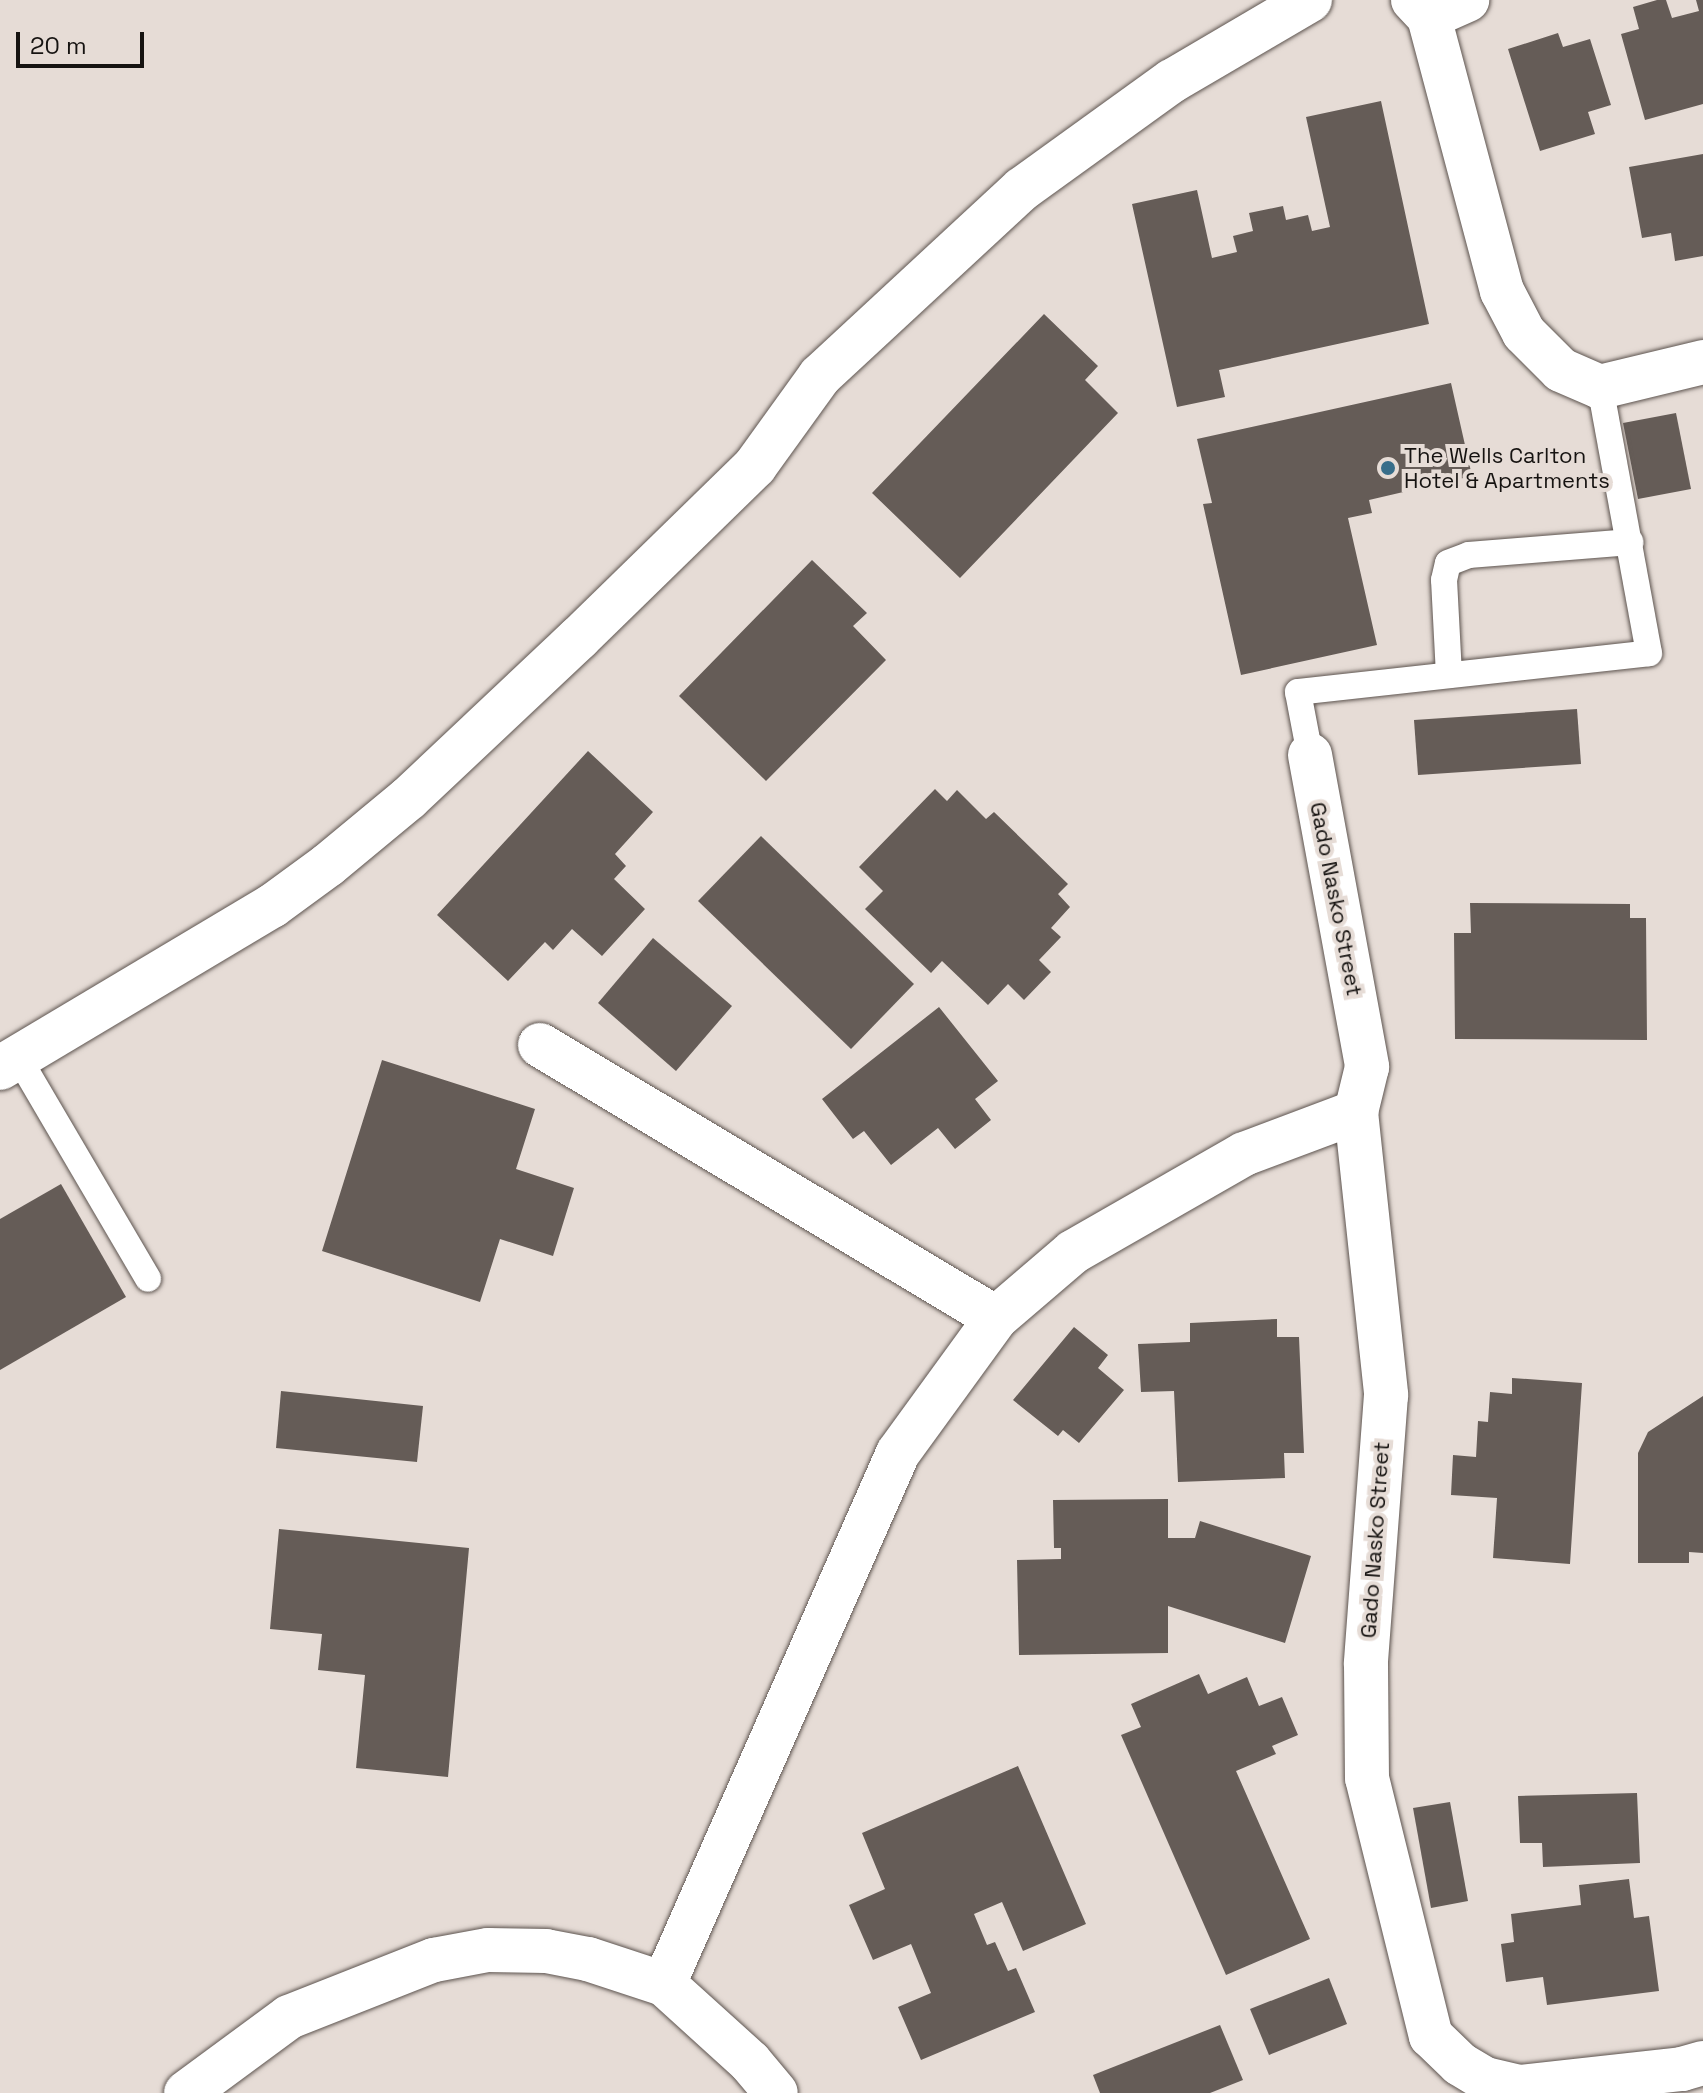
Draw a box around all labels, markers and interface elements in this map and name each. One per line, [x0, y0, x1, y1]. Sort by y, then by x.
scale bar [20, 16, 148, 66]
text: 20 m [30, 30, 87, 61]
place label: The Wells Carlton Hotel & Apartments [1404, 442, 1610, 494]
marker: The Wells Carlton Hotel & Apartments [1379, 459, 1397, 477]
street label: Gado Nasko Street [1304, 800, 1368, 998]
street label: Gado Nasko Street [1355, 1441, 1395, 1639]

